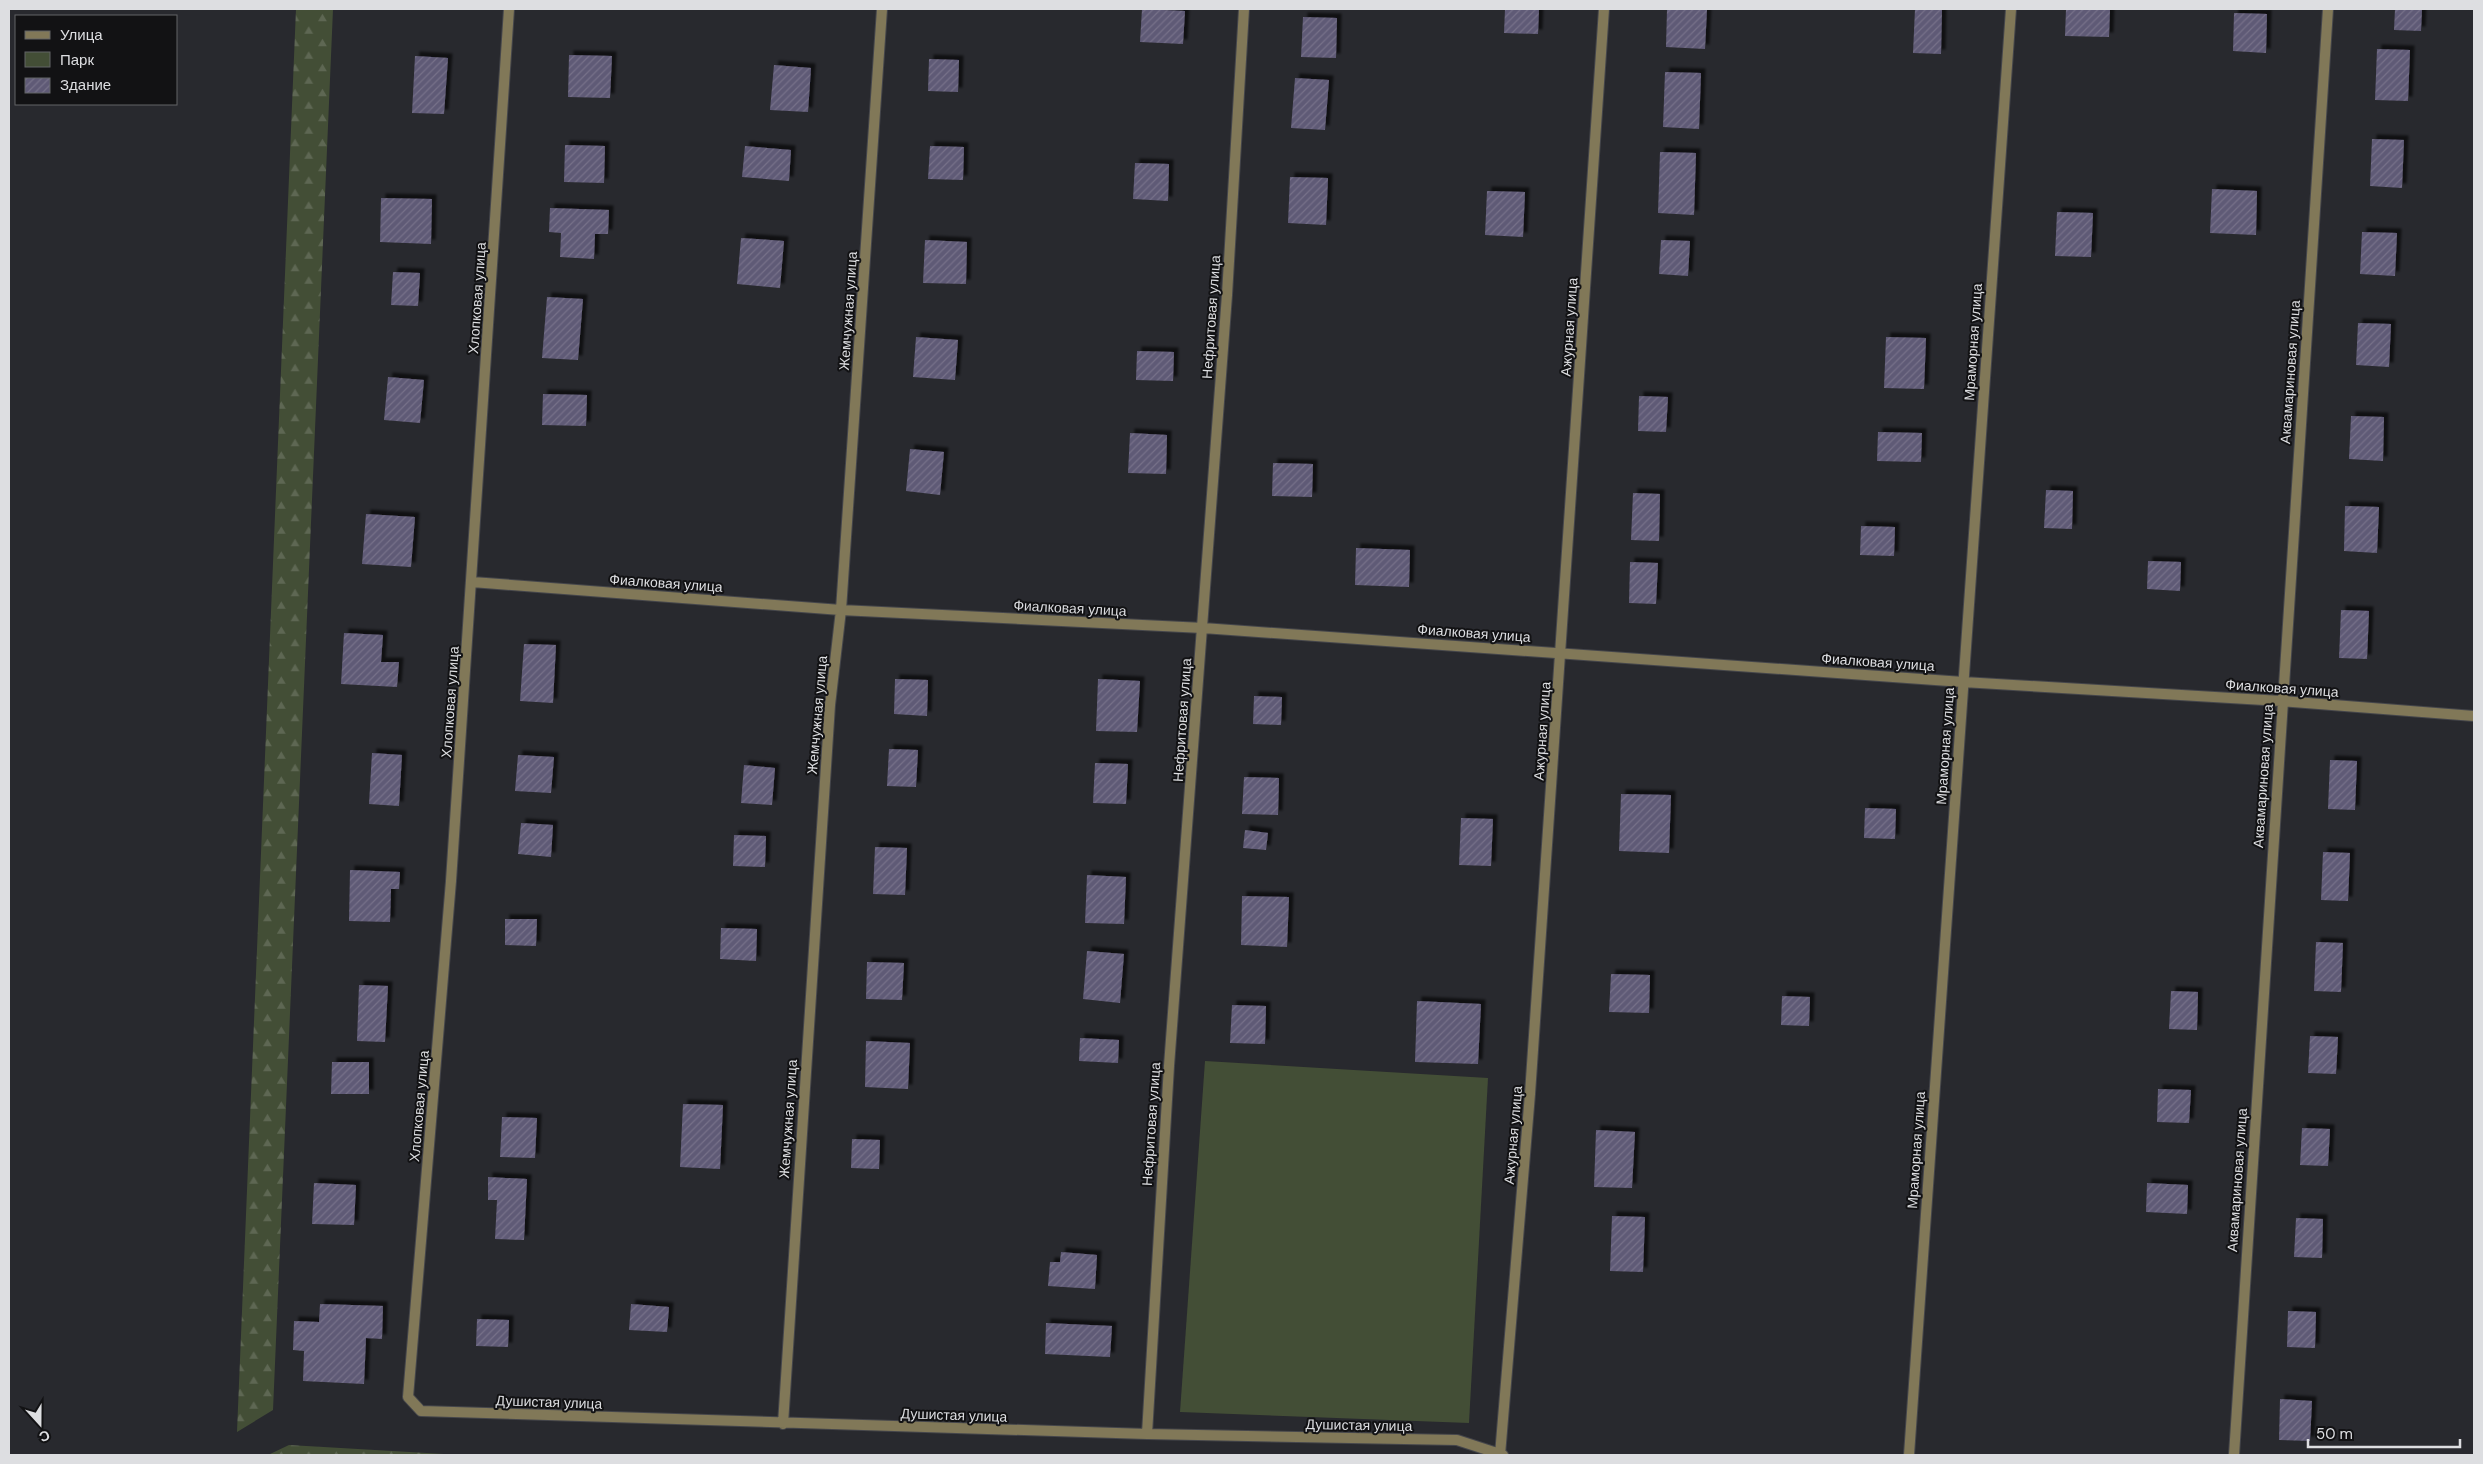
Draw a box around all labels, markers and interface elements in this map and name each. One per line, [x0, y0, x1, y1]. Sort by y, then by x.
legend [15, 15, 178, 105]
text: Улица [60, 25, 103, 45]
text: Парк [60, 50, 94, 70]
text: Здание [60, 75, 111, 95]
street label: Хлопковая улица [464, 241, 490, 354]
street label: Жемчужная улица [835, 251, 861, 371]
street label: Нефритовая улица [1198, 254, 1224, 379]
street label: Ажурная улица [1557, 277, 1581, 377]
street label: Мраморная улица [1960, 282, 1986, 401]
street label: Аквамариновая улица [2276, 299, 2304, 444]
street label: Фиалковая улица [609, 570, 723, 596]
street label: Фиалковая улица [1013, 596, 1127, 620]
street label: Фиалковая улица [1417, 620, 1531, 646]
street label: Хлопковая улица [437, 645, 463, 758]
street label: Фиалковая улица [1821, 649, 1935, 675]
street label: Жемчужная улица [803, 655, 831, 775]
street label: Нефритовая улица [1169, 657, 1195, 782]
street label: Фиалковая улица [2225, 675, 2339, 701]
street label: Ажурная улица [1530, 681, 1554, 781]
street label: Мраморная улица [1932, 686, 1958, 805]
street label: Аквамариновая улица [2249, 703, 2277, 848]
street label: Хлопковая улица [405, 1049, 433, 1163]
street label: Жемчужная улица [775, 1059, 801, 1179]
street label: Нефритовая улица [1138, 1061, 1164, 1186]
street label: Ажурная улица [1500, 1085, 1526, 1185]
street label: Мраморная улица [1903, 1090, 1929, 1209]
street label: Аквамариновая улица [2223, 1107, 2251, 1252]
street label: Душистая улица [495, 1391, 603, 1413]
north arrow [15, 1399, 65, 1449]
street label: Душистая улица [900, 1404, 1008, 1426]
street label: Душистая улица [1306, 1415, 1413, 1435]
scale bar [2308, 1416, 2460, 1448]
text: 50 m [2316, 1424, 2353, 1444]
text: С [37, 1426, 53, 1446]

